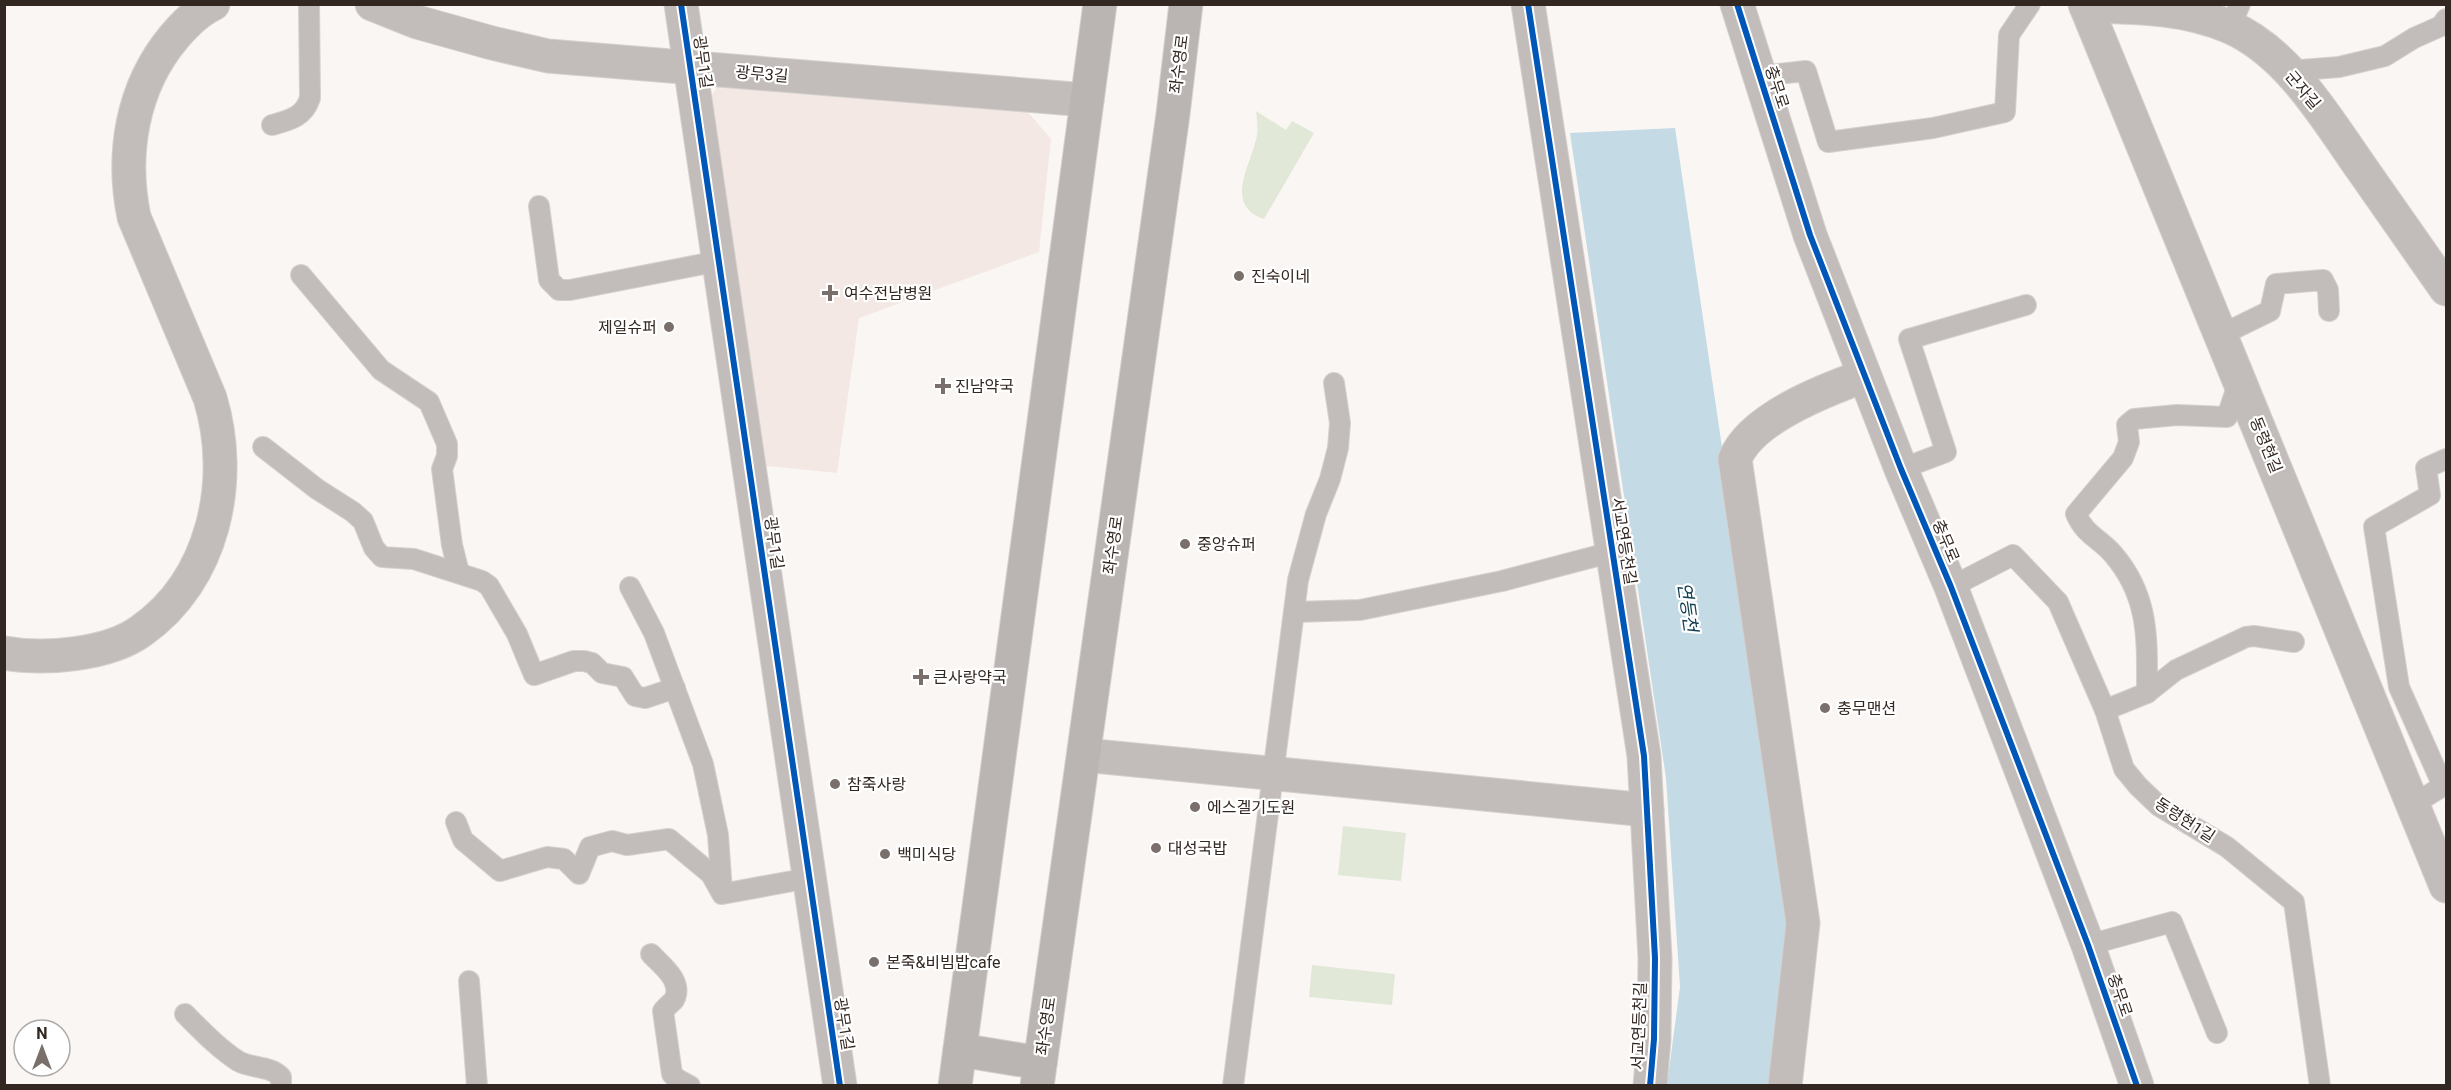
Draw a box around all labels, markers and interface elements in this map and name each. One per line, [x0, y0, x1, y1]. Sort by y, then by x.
street label: 좌수영로 [1166, 33, 1192, 94]
street label: 광무1길 [690, 34, 716, 90]
street label: 광무3길 [735, 62, 789, 86]
street label: 충무로 [1761, 63, 1793, 111]
street label: 군자길 [2282, 67, 2324, 113]
place label: 진숙이네 [1251, 267, 1310, 286]
marker: 진숙이네 [1232, 269, 1246, 283]
marker: 여수전남병원 [821, 284, 839, 302]
place label: 여수전남병원 [844, 284, 932, 303]
place label: 제일슈퍼 [598, 318, 657, 337]
marker: 제일슈퍼 [662, 320, 676, 334]
place label: 진남약국 [955, 377, 1014, 396]
marker: 진남약국 [936, 379, 950, 393]
street label: 동령현길 [2246, 414, 2286, 476]
street label: 서교연등천길 [1608, 496, 1640, 586]
street label: 좌수영로 [1099, 514, 1127, 575]
street label: 광무1길 [761, 515, 787, 571]
street label: 충무로 [1929, 517, 1963, 565]
place label: 중앙슈퍼 [1197, 535, 1256, 554]
marker: 중앙슈퍼 [1178, 537, 1192, 551]
water label: 연등천 [1674, 581, 1702, 635]
place label: 큰사랑약국 [933, 668, 1007, 687]
marker: 큰사랑약국 [914, 670, 928, 684]
place label: 충무맨션 [1837, 699, 1896, 718]
marker: 충무맨션 [1818, 701, 1832, 715]
place label: 참죽사랑 [847, 775, 906, 794]
marker: 참죽사랑 [828, 777, 842, 791]
street label: 동령현1길 [2151, 794, 2219, 846]
place label: 에스겔기도원 [1207, 798, 1295, 817]
marker: 에스겔기도원 [1188, 800, 1202, 814]
place label: 대성국밥 [1168, 839, 1227, 858]
marker: 대성국밥 [1149, 841, 1163, 855]
place label: 백미식당 [897, 845, 956, 864]
marker: 백미식당 [878, 847, 892, 861]
place label: 본죽&비빔밥cafe [886, 953, 1001, 972]
marker: 본죽&비빔밥cafe [867, 955, 881, 969]
street label: 충무로 [2104, 971, 2136, 1019]
street label: 서교연등천길 [1628, 982, 1650, 1070]
street label: 좌수영로 [1032, 995, 1060, 1056]
street label: 광무1길 [830, 996, 858, 1052]
north arrow [12, 1018, 72, 1078]
text: N [36, 1024, 48, 1043]

